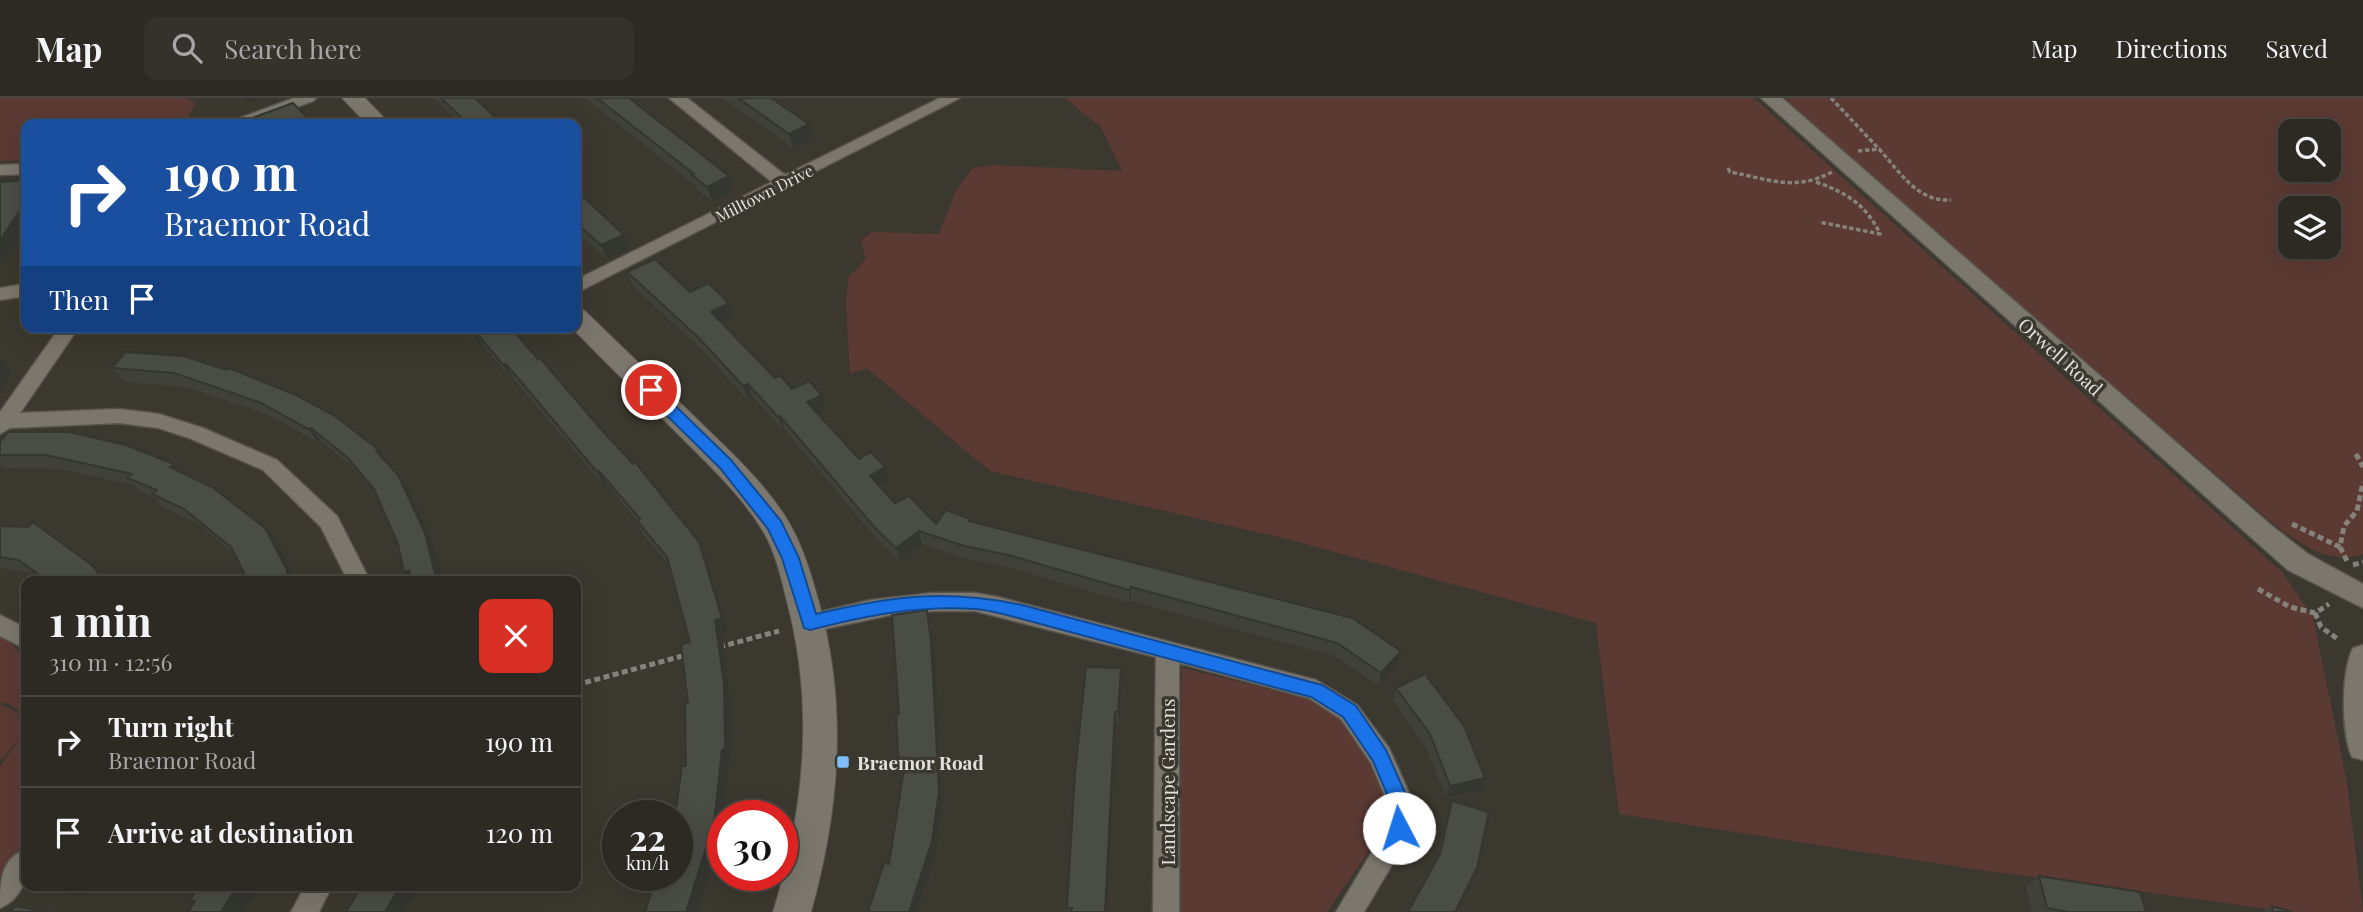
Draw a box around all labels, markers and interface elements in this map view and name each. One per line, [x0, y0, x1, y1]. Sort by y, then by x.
search box [144, 17, 634, 80]
text: Map [35, 26, 102, 70]
icon: search [168, 29, 206, 67]
text: Search here [224, 31, 362, 66]
text: Map [2031, 32, 2077, 64]
text: Directions [2115, 32, 2228, 64]
text: Saved [2266, 32, 2328, 64]
map controls [2278, 119, 2341, 259]
button: search [2278, 119, 2341, 182]
text: 190 m [164, 138, 297, 203]
icon: right [49, 147, 140, 238]
street label: Milltown Drive [712, 159, 816, 227]
button: layers [2278, 196, 2341, 259]
text: Braemor Road [164, 201, 370, 244]
icon: arrive [123, 280, 161, 318]
text: Then [49, 282, 109, 317]
street label: Orwell Road [2013, 311, 2109, 401]
pin [621, 360, 681, 420]
icon: arrive [632, 371, 670, 409]
text: 1 min [49, 592, 152, 648]
button: close [479, 599, 553, 673]
text: 310 m · 12:56 [49, 646, 172, 677]
street label: Landscape Gardens [1154, 699, 1180, 865]
text: Turn right [108, 709, 234, 744]
icon: right [49, 723, 87, 761]
text: 190 m [485, 724, 553, 759]
text: Braemor Road [108, 744, 256, 775]
place label: Braemor Road [857, 749, 984, 775]
marker: Braemor Road [835, 754, 851, 770]
position arrow [1362, 791, 1436, 865]
speed limit sign: 30 [707, 800, 798, 891]
text: 22 [629, 813, 666, 860]
icon: arrive [49, 814, 87, 852]
text: Arrive at destination [108, 815, 354, 850]
text: 120 m [486, 815, 553, 850]
text: km/h [626, 851, 669, 875]

